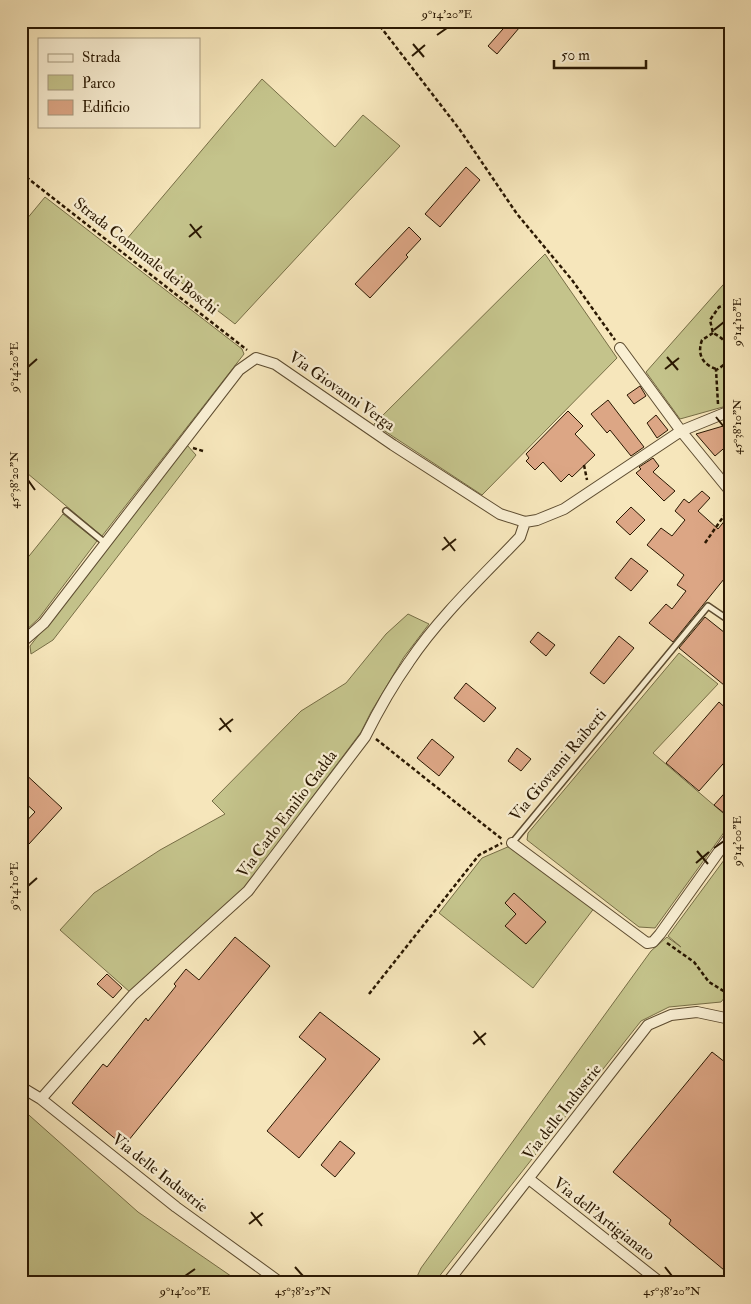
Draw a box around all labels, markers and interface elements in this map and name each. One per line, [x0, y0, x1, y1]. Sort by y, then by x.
text: 9°14'20"E [421, 7, 473, 22]
legend [38, 38, 200, 128]
scale bar [554, 38, 646, 70]
text: 50 m [561, 46, 590, 65]
text: Strada [82, 48, 121, 67]
text: Parco [82, 74, 115, 93]
text: Edificio [82, 98, 130, 117]
street label: Strada Comunale dei Boschi [70, 193, 222, 319]
text: 9°14'10"E [730, 297, 745, 347]
text: 9°14'20"E [7, 341, 22, 393]
street label: Via Giovanni Verga [285, 347, 399, 435]
text: 45°38'10"N [730, 399, 745, 455]
text: 45°38'20"N [7, 451, 22, 509]
street label: Via Giovanni Raiberti [505, 705, 611, 825]
street label: Via Carlo Emilio Gadda [233, 746, 342, 882]
text: 9°14'00"E [730, 815, 745, 867]
text: 9°14'10"E [7, 861, 22, 911]
street label: Via delle Industrie [518, 1060, 606, 1164]
street label: Via delle Industrie [108, 1129, 212, 1217]
street label: Via dell'Artigianato [549, 1173, 659, 1265]
text: 9°14'00"E [159, 1284, 211, 1299]
text: 45°38'25"N [275, 1284, 332, 1299]
text: 45°38'20"N [643, 1284, 701, 1299]

